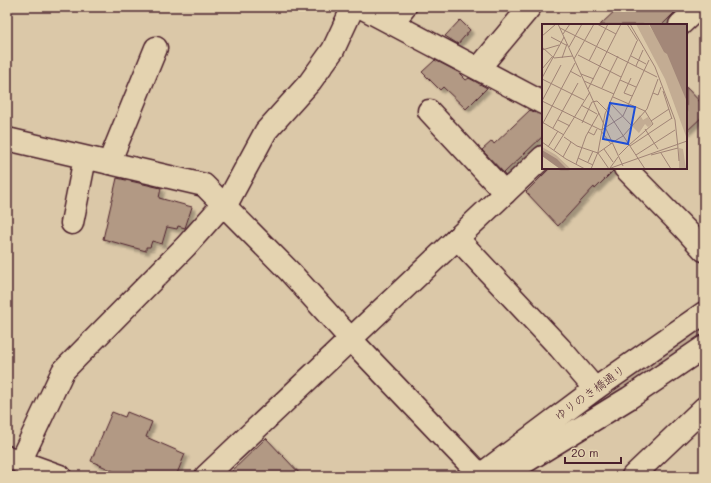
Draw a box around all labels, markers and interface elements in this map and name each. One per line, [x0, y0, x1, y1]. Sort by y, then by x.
inset map [542, 24, 687, 169]
street label: ゆりのき橋通り [551, 361, 628, 423]
scale bar [565, 439, 621, 465]
text: 20 m [571, 444, 599, 460]

